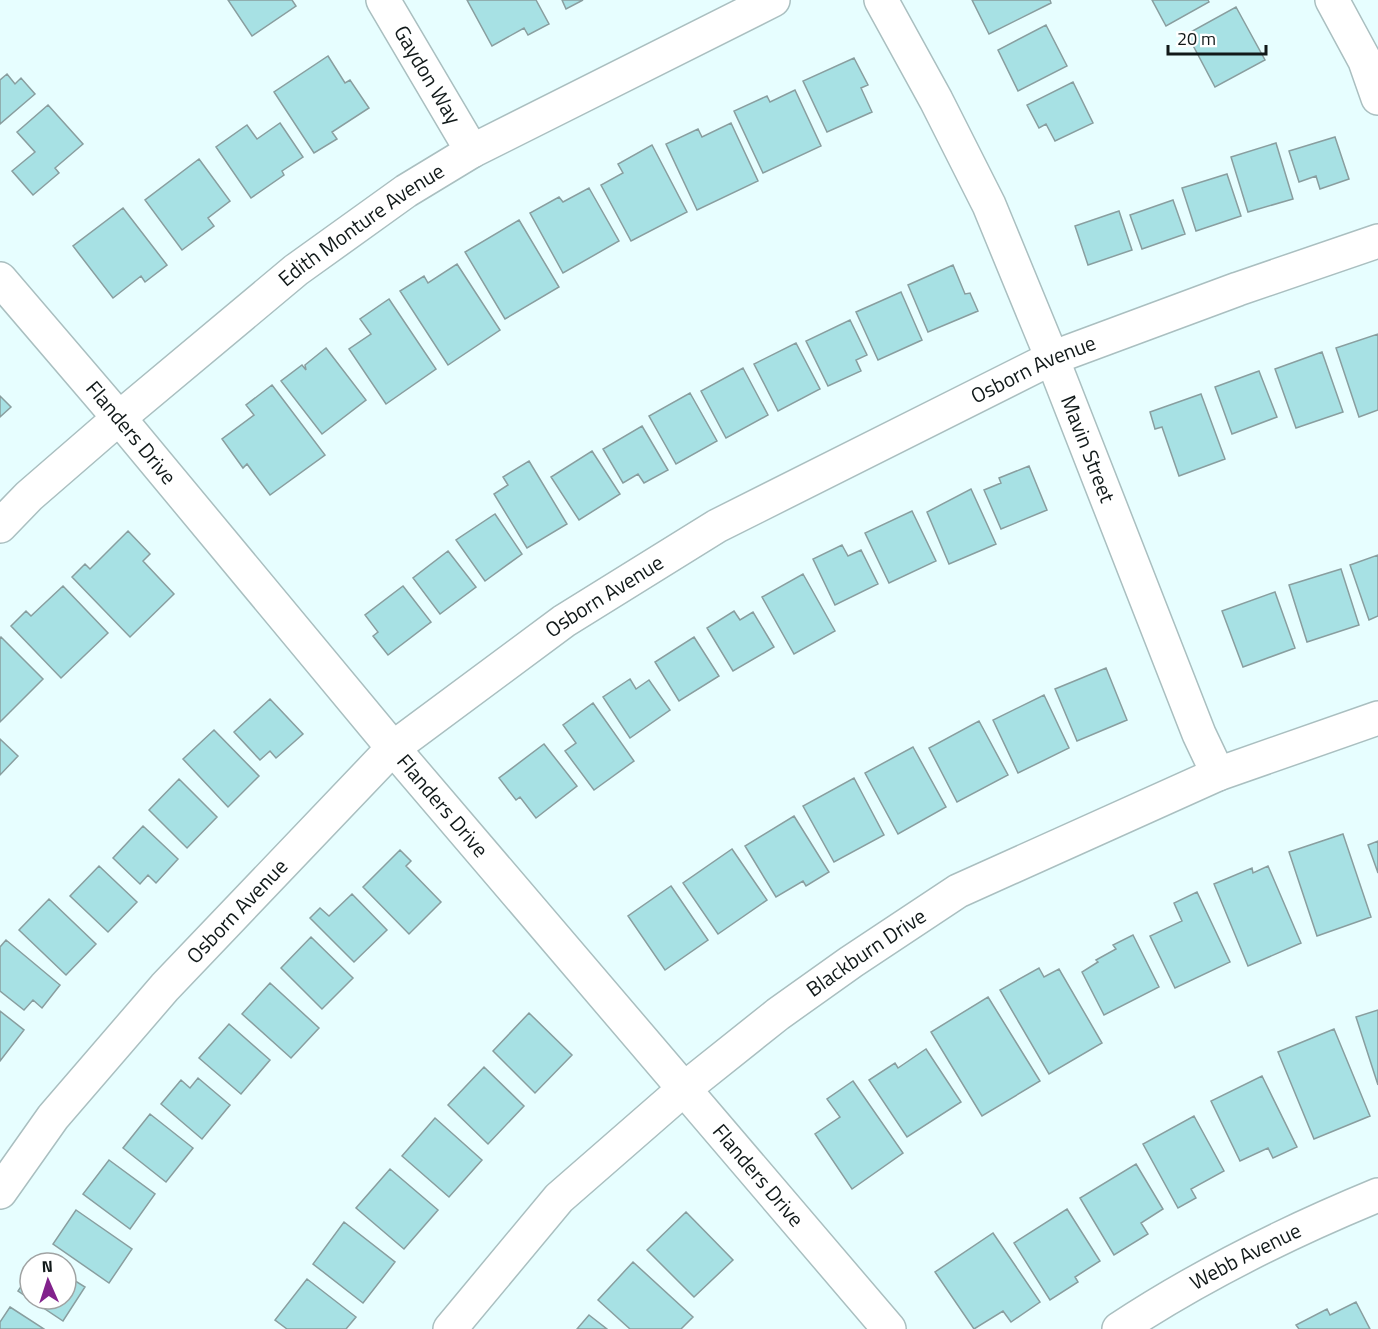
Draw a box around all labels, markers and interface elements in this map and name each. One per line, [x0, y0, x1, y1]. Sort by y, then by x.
scale bar [1168, 18, 1266, 56]
street label: Gaydon Way [386, 19, 470, 130]
text: 20 m [1177, 25, 1216, 52]
street label: Edith Monture Avenue [271, 154, 450, 294]
street label: Osborn Avenue [965, 326, 1100, 411]
street label: Flanders Drive [79, 373, 185, 491]
street label: Mavin Street [1053, 390, 1124, 508]
street label: Osborn Avenue [538, 546, 669, 645]
street label: Flanders Drive [390, 747, 497, 864]
street label: Osborn Avenue [178, 851, 295, 970]
street label: Blackburn Drive [799, 900, 932, 1004]
street label: Flanders Drive [705, 1116, 812, 1234]
street label: Webb Avenue [1184, 1214, 1306, 1298]
north arrow [18, 1251, 78, 1311]
text: N [41, 1254, 53, 1278]

